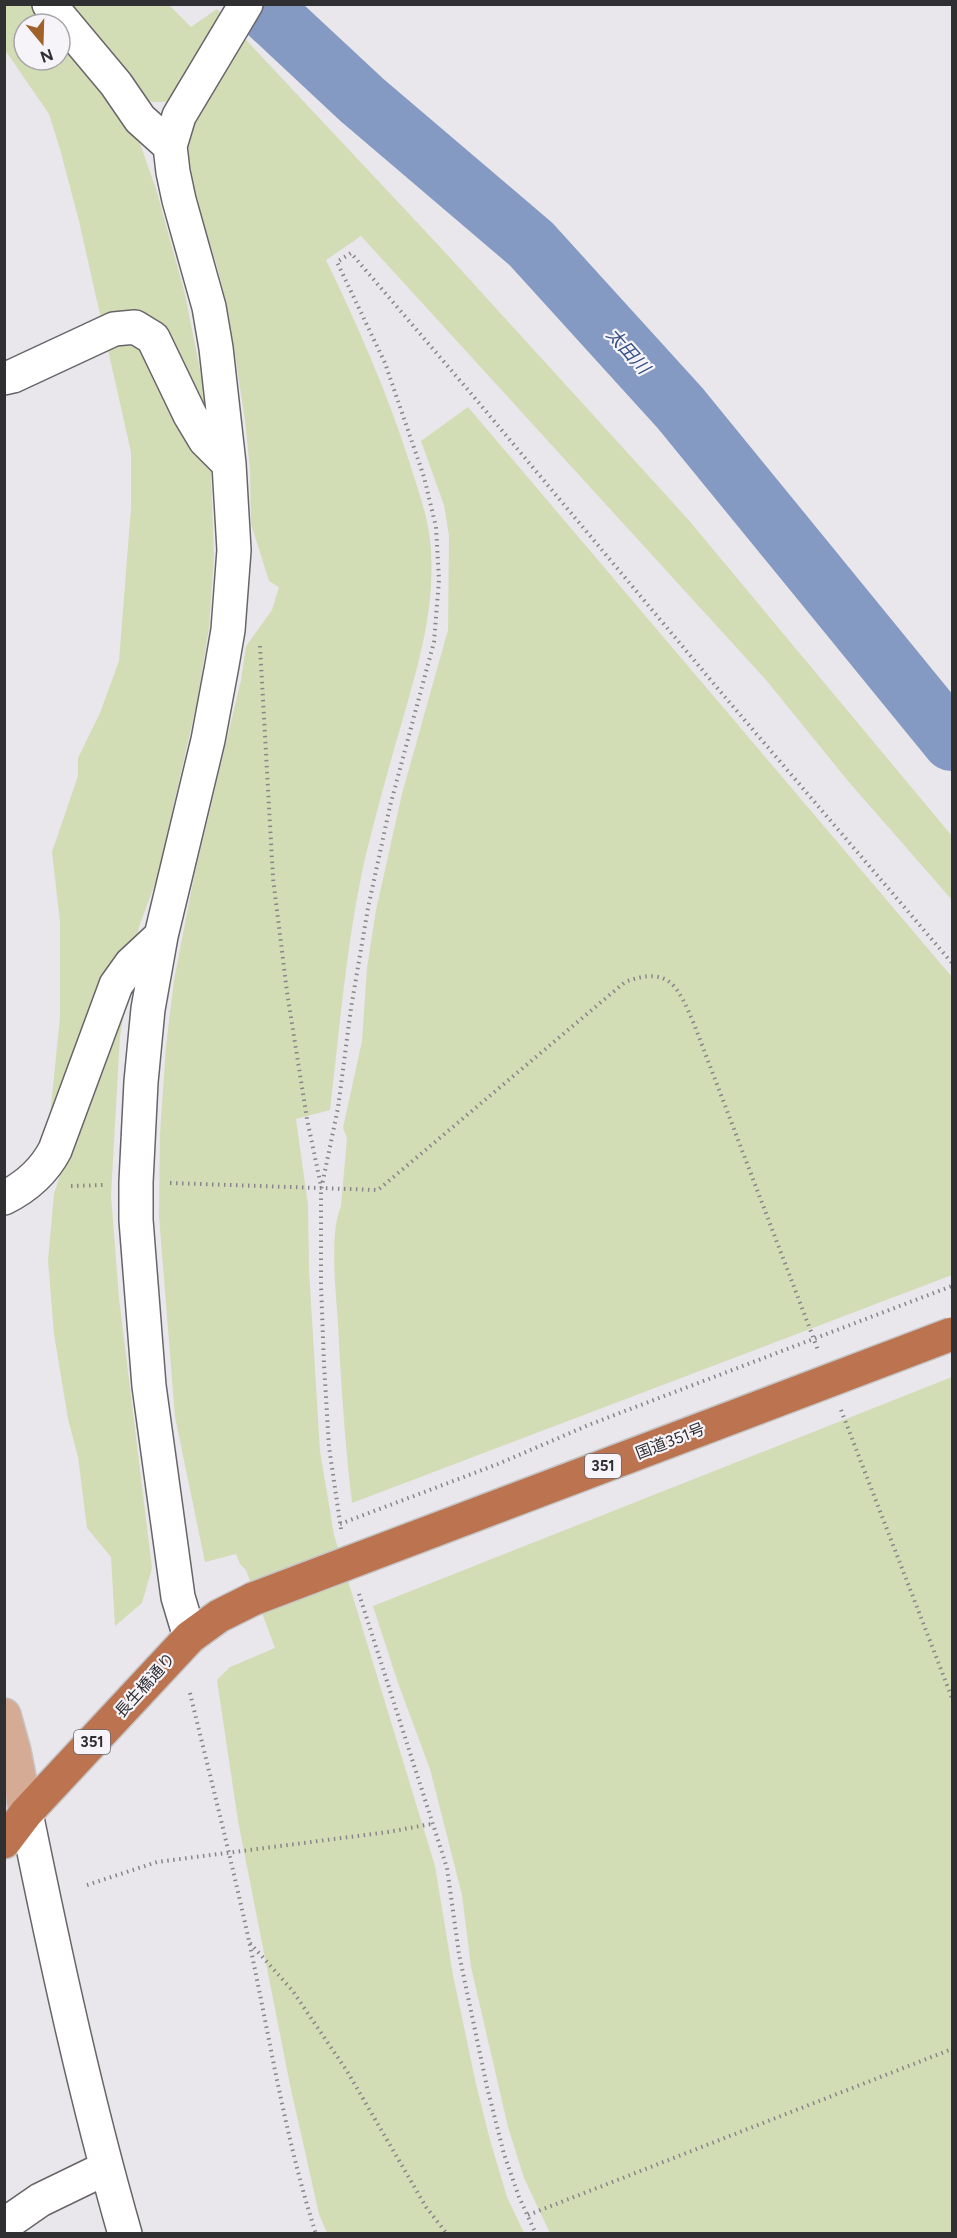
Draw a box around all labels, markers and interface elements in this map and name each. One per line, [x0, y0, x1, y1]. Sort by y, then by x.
north arrow [12, 12, 72, 72]
text: N [38, 45, 56, 67]
water label: 太田川 [602, 324, 656, 380]
street label: 国道351号 [633, 1419, 707, 1463]
road number: 351 [585, 1454, 621, 1478]
street label: 長生橋通り [111, 1649, 179, 1721]
road number: 351 [74, 1730, 110, 1754]

